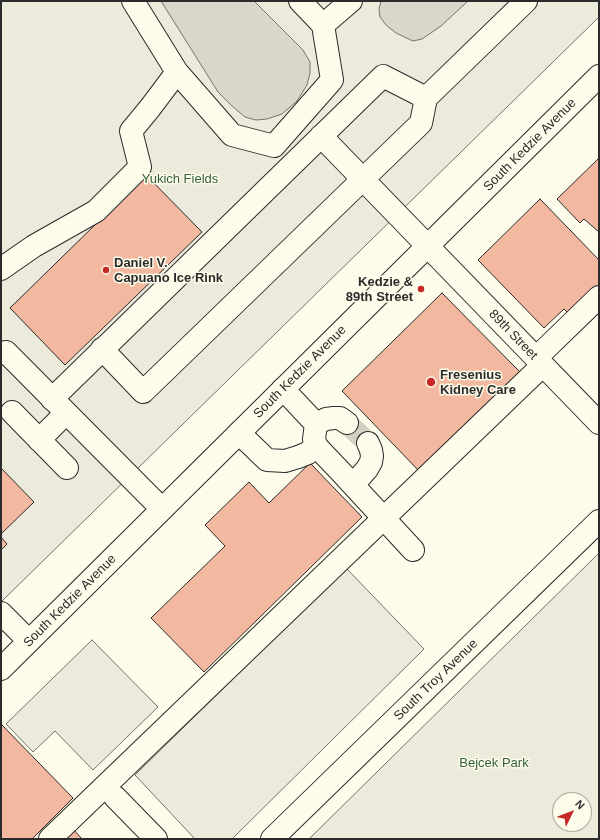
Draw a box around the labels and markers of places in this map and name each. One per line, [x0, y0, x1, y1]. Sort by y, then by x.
place label: Daniel V. Capuano Ice Rink [114, 255, 223, 286]
marker: Daniel V. Capuano Ice Rink [101, 265, 111, 275]
place label: Kedzie & 89th Street [346, 274, 413, 305]
marker: Kedzie & 89th Street [416, 284, 426, 294]
place label: Fresenius Kidney Care [440, 367, 516, 398]
marker: Fresenius Kidney Care [425, 376, 437, 388]

